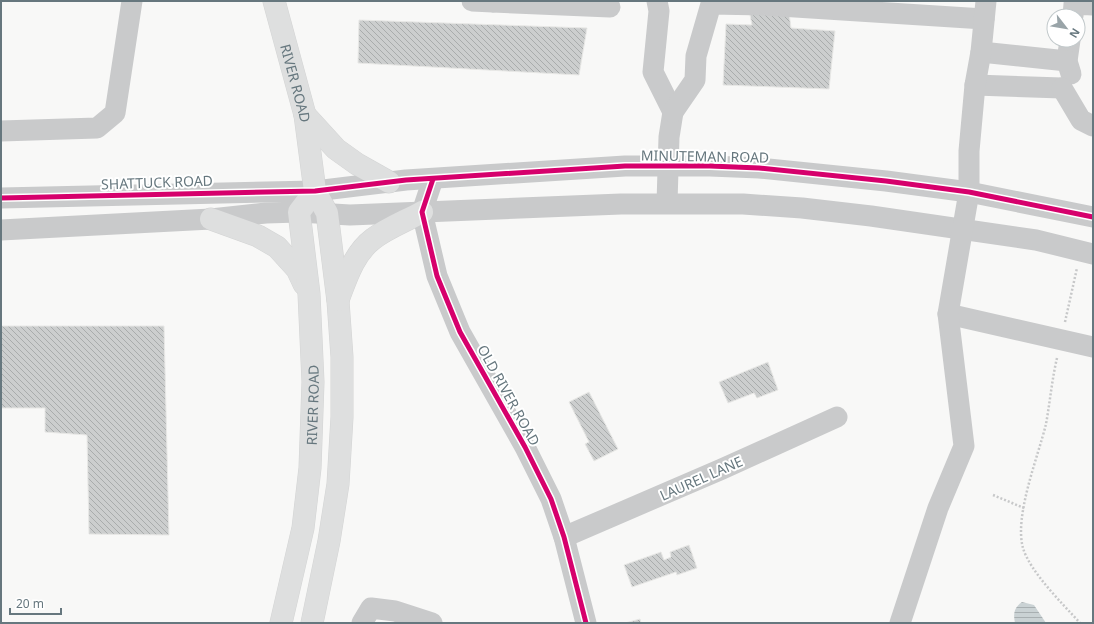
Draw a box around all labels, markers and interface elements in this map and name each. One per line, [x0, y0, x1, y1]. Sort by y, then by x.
north arrow [1046, 8, 1086, 48]
text: N [1066, 26, 1084, 41]
street label: RIVER ROAD [277, 42, 315, 123]
street label: MINUTEMAN ROAD [641, 145, 769, 167]
street label: SHATTUCK ROAD [101, 171, 213, 193]
street label: OLD RIVER ROAD [473, 341, 545, 449]
street label: RIVER ROAD [301, 364, 323, 446]
street label: LAUREL LANE [657, 451, 745, 505]
scale bar [10, 590, 61, 616]
text: 20 m [16, 595, 44, 612]

